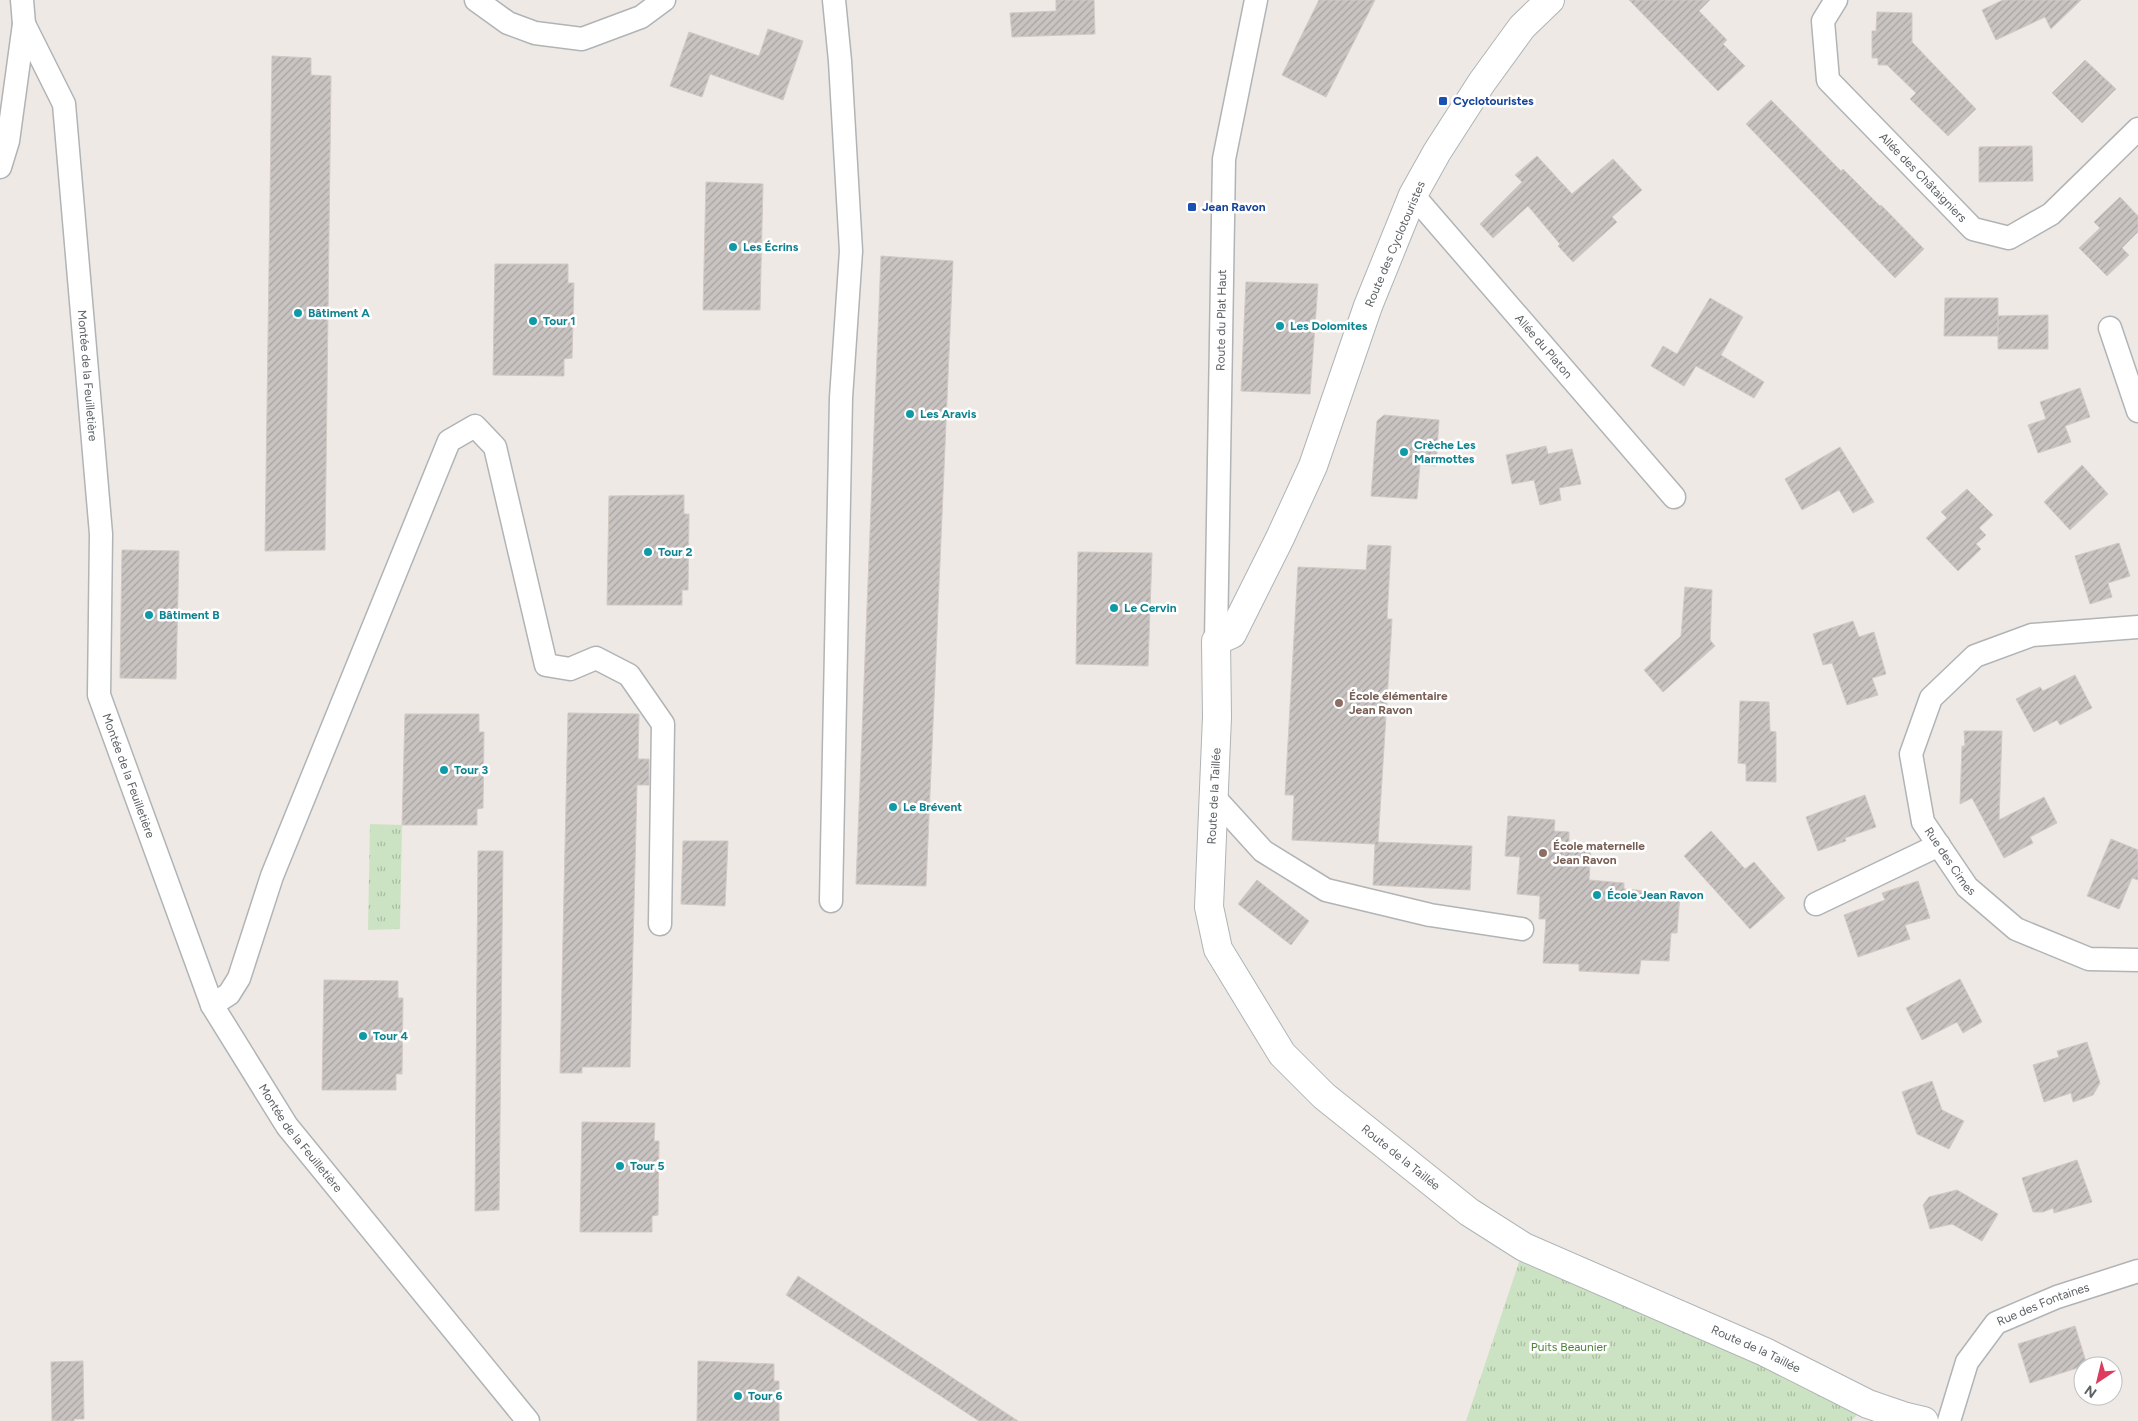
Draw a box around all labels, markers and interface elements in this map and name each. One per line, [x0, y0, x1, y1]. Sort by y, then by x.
place label: Cyclotouristes [1453, 94, 1534, 108]
marker: Cyclotouristes [1437, 95, 1449, 107]
street label: Allée des Châtaigniers [1876, 130, 1970, 225]
street label: Route des Cyclotouristes [1362, 179, 1428, 309]
place label: Jean Ravon [1202, 200, 1266, 214]
marker: Jean Ravon [1186, 201, 1198, 213]
place label: Les Écrins [743, 240, 799, 254]
marker: Les Écrins [727, 241, 739, 253]
street label: Route du Plat Haut [1213, 269, 1229, 371]
place label: Bâtiment A [308, 306, 370, 320]
marker: Bâtiment A [292, 307, 304, 319]
street label: Montée de la Feuilletière [75, 309, 100, 442]
street label: Allée du Platon [1512, 311, 1575, 381]
place label: Tour 1 [543, 314, 575, 328]
marker: Tour 1 [527, 315, 539, 327]
place label: Les Dolomites [1290, 319, 1368, 333]
marker: Les Dolomites [1274, 320, 1286, 332]
place label: Les Aravis [920, 407, 977, 421]
marker: Les Aravis [904, 408, 916, 420]
place label: Crèche Les Marmottes [1414, 438, 1476, 466]
marker: Crèche Les Marmottes [1398, 446, 1410, 458]
place label: Tour 2 [658, 545, 692, 559]
marker: Tour 2 [642, 546, 654, 558]
place label: Le Cervin [1124, 601, 1177, 615]
marker: Le Cervin [1108, 602, 1120, 614]
place label: Bâtiment B [159, 608, 220, 622]
marker: Bâtiment B [143, 609, 155, 621]
place label: École élémentaire Jean Ravon [1349, 689, 1448, 717]
marker: École élémentaire Jean Ravon [1333, 697, 1345, 709]
street label: Montée de la Feuilletière [99, 712, 158, 840]
street label: Route de la Taillée [1204, 747, 1224, 845]
place label: Tour 3 [454, 763, 488, 777]
marker: Tour 3 [438, 764, 450, 776]
place label: Le Brévent [903, 800, 962, 814]
marker: Le Brévent [887, 801, 899, 813]
street label: Rue des Cimes [1922, 824, 1979, 898]
place label: École maternelle Jean Ravon [1553, 839, 1645, 867]
marker: École maternelle Jean Ravon [1537, 847, 1549, 859]
place label: École Jean Ravon [1607, 888, 1704, 902]
marker: École Jean Ravon [1591, 889, 1603, 901]
place label: Tour 4 [373, 1029, 408, 1043]
marker: Tour 4 [357, 1030, 369, 1042]
street label: Montée de la Feuilletière [256, 1081, 346, 1195]
street label: Route de la Taillée [1359, 1122, 1443, 1193]
place label: Tour 5 [630, 1159, 664, 1173]
marker: Tour 5 [614, 1160, 626, 1172]
street label: Rue des Fontaines [1995, 1280, 2091, 1329]
street label: Route de la Taillée [1709, 1322, 1803, 1376]
park label: Puits Beaunier [1531, 1340, 1607, 1354]
north arrow [2073, 1356, 2123, 1406]
text: N [2082, 1381, 2100, 1401]
place label: Tour 6 [748, 1389, 782, 1403]
marker: Tour 6 [732, 1390, 744, 1402]

